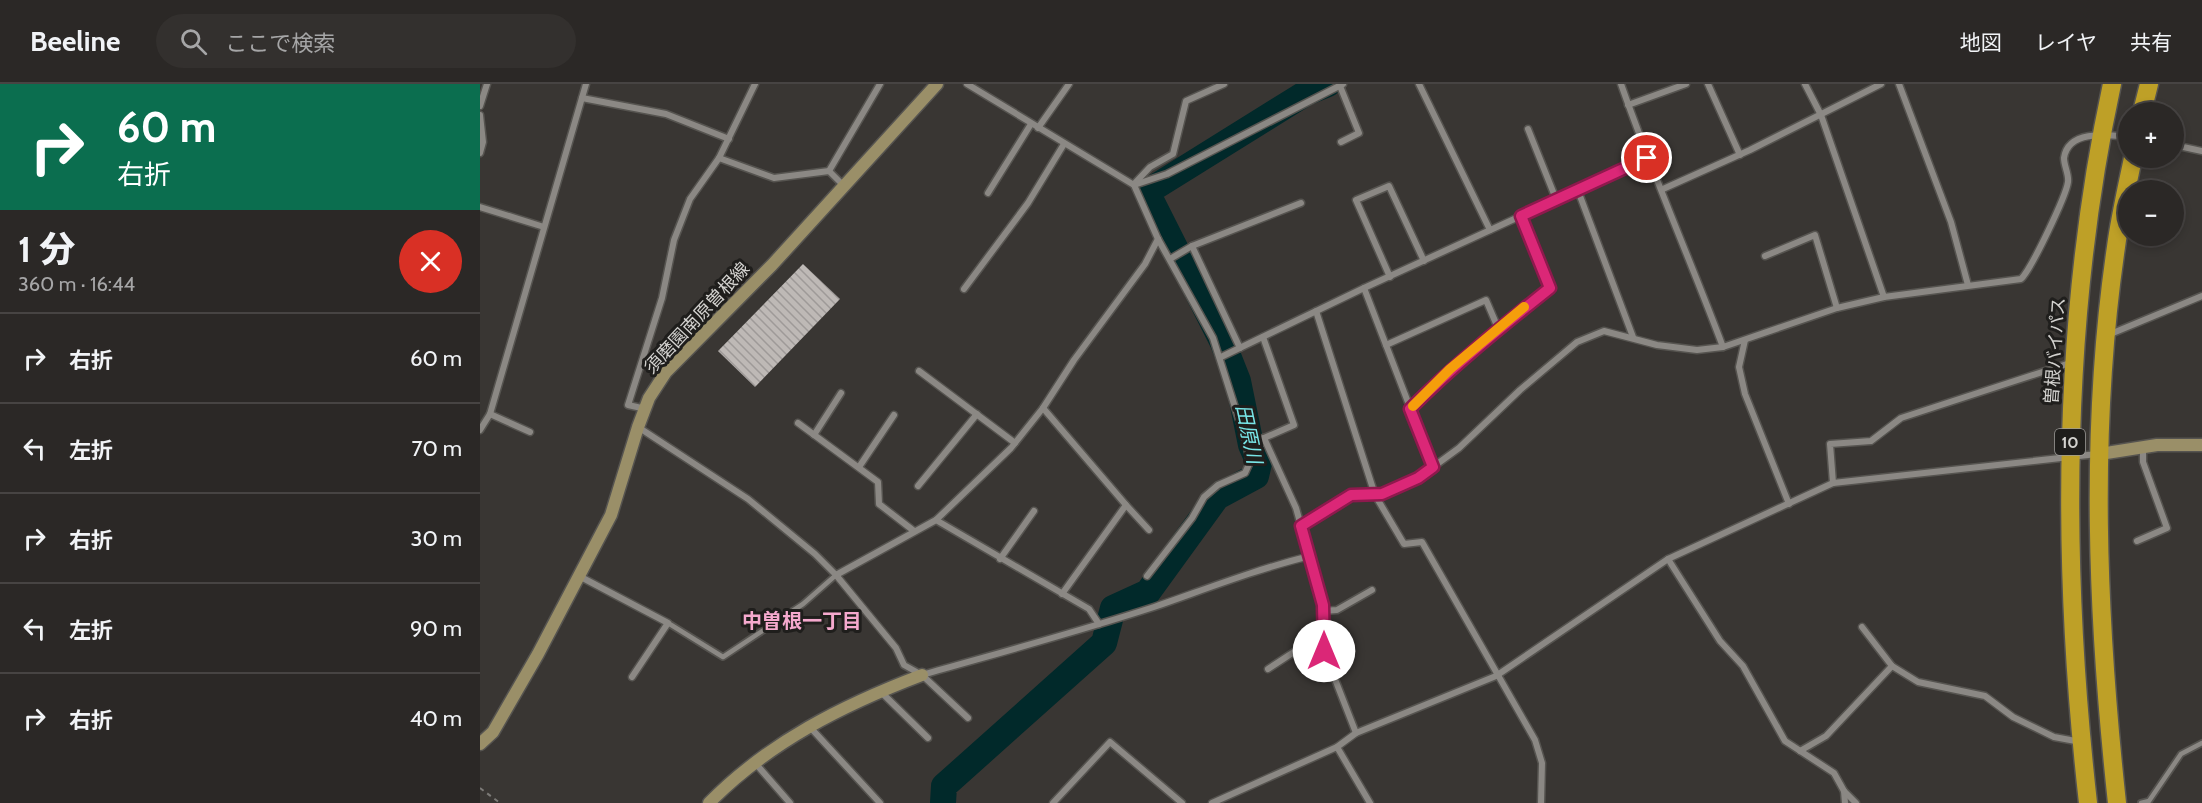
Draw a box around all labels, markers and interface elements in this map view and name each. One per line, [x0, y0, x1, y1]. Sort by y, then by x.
search box [156, 14, 576, 68]
text: Beeline [30, 24, 120, 58]
icon: search [177, 25, 210, 58]
text: ここで検索 [225, 30, 335, 57]
text: 地図 [1960, 30, 2002, 55]
text: レイヤ [2035, 30, 2097, 55]
text: 共有 [2130, 30, 2172, 55]
text: 60 m [117, 101, 216, 153]
map controls [2118, 102, 2184, 246]
button: + [2118, 102, 2184, 168]
icon: right [18, 108, 96, 186]
pin [1621, 132, 1672, 183]
icon: arrive [1630, 141, 1663, 174]
text: 右折 [117, 158, 171, 191]
button: − [2118, 180, 2184, 246]
text: 1 分 [18, 227, 75, 271]
button: close [399, 230, 462, 293]
street label: 須磨園南原曽根線 [640, 258, 754, 378]
text: 360 m · 16:44 [18, 272, 135, 296]
street label: 曽根バイパス [2040, 297, 2070, 405]
icon: right [18, 342, 51, 375]
text: 60 m [410, 345, 462, 372]
text: 右折 [69, 347, 113, 374]
water label: 田原川 [1231, 402, 1267, 468]
road number: 10 [2055, 429, 2085, 455]
icon: left [18, 432, 51, 465]
text: 70 m [412, 435, 462, 462]
text: 左折 [69, 437, 113, 464]
icon: right [18, 522, 51, 555]
text: 30 m [410, 525, 462, 552]
text: 右折 [69, 527, 113, 554]
district label: 中曽根一丁目 [742, 609, 862, 633]
icon: left [18, 612, 51, 645]
text: 90 m [410, 615, 462, 642]
text: 左折 [69, 617, 113, 644]
position arrow [1292, 619, 1356, 683]
icon: right [18, 702, 51, 735]
text: 40 m [410, 705, 462, 732]
text: 右折 [69, 707, 113, 734]

